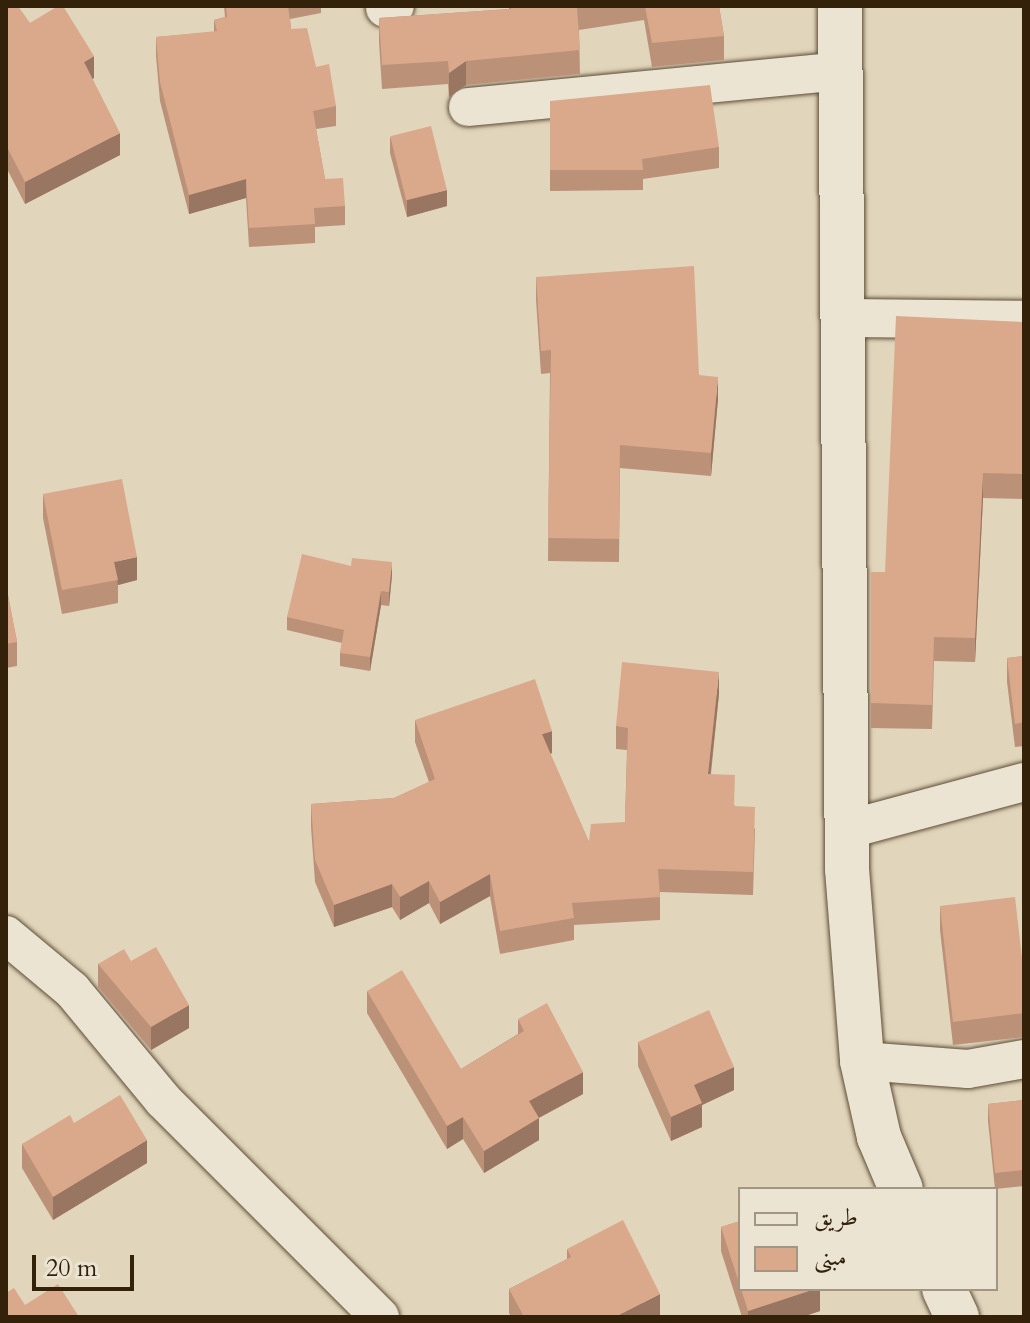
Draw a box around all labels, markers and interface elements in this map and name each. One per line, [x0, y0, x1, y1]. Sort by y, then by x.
legend [738, 1187, 998, 1291]
text: طريق [814, 1201, 858, 1234]
scale bar [36, 1239, 138, 1289]
text: مبنى [814, 1241, 847, 1274]
text: 20 m [46, 1252, 97, 1285]

